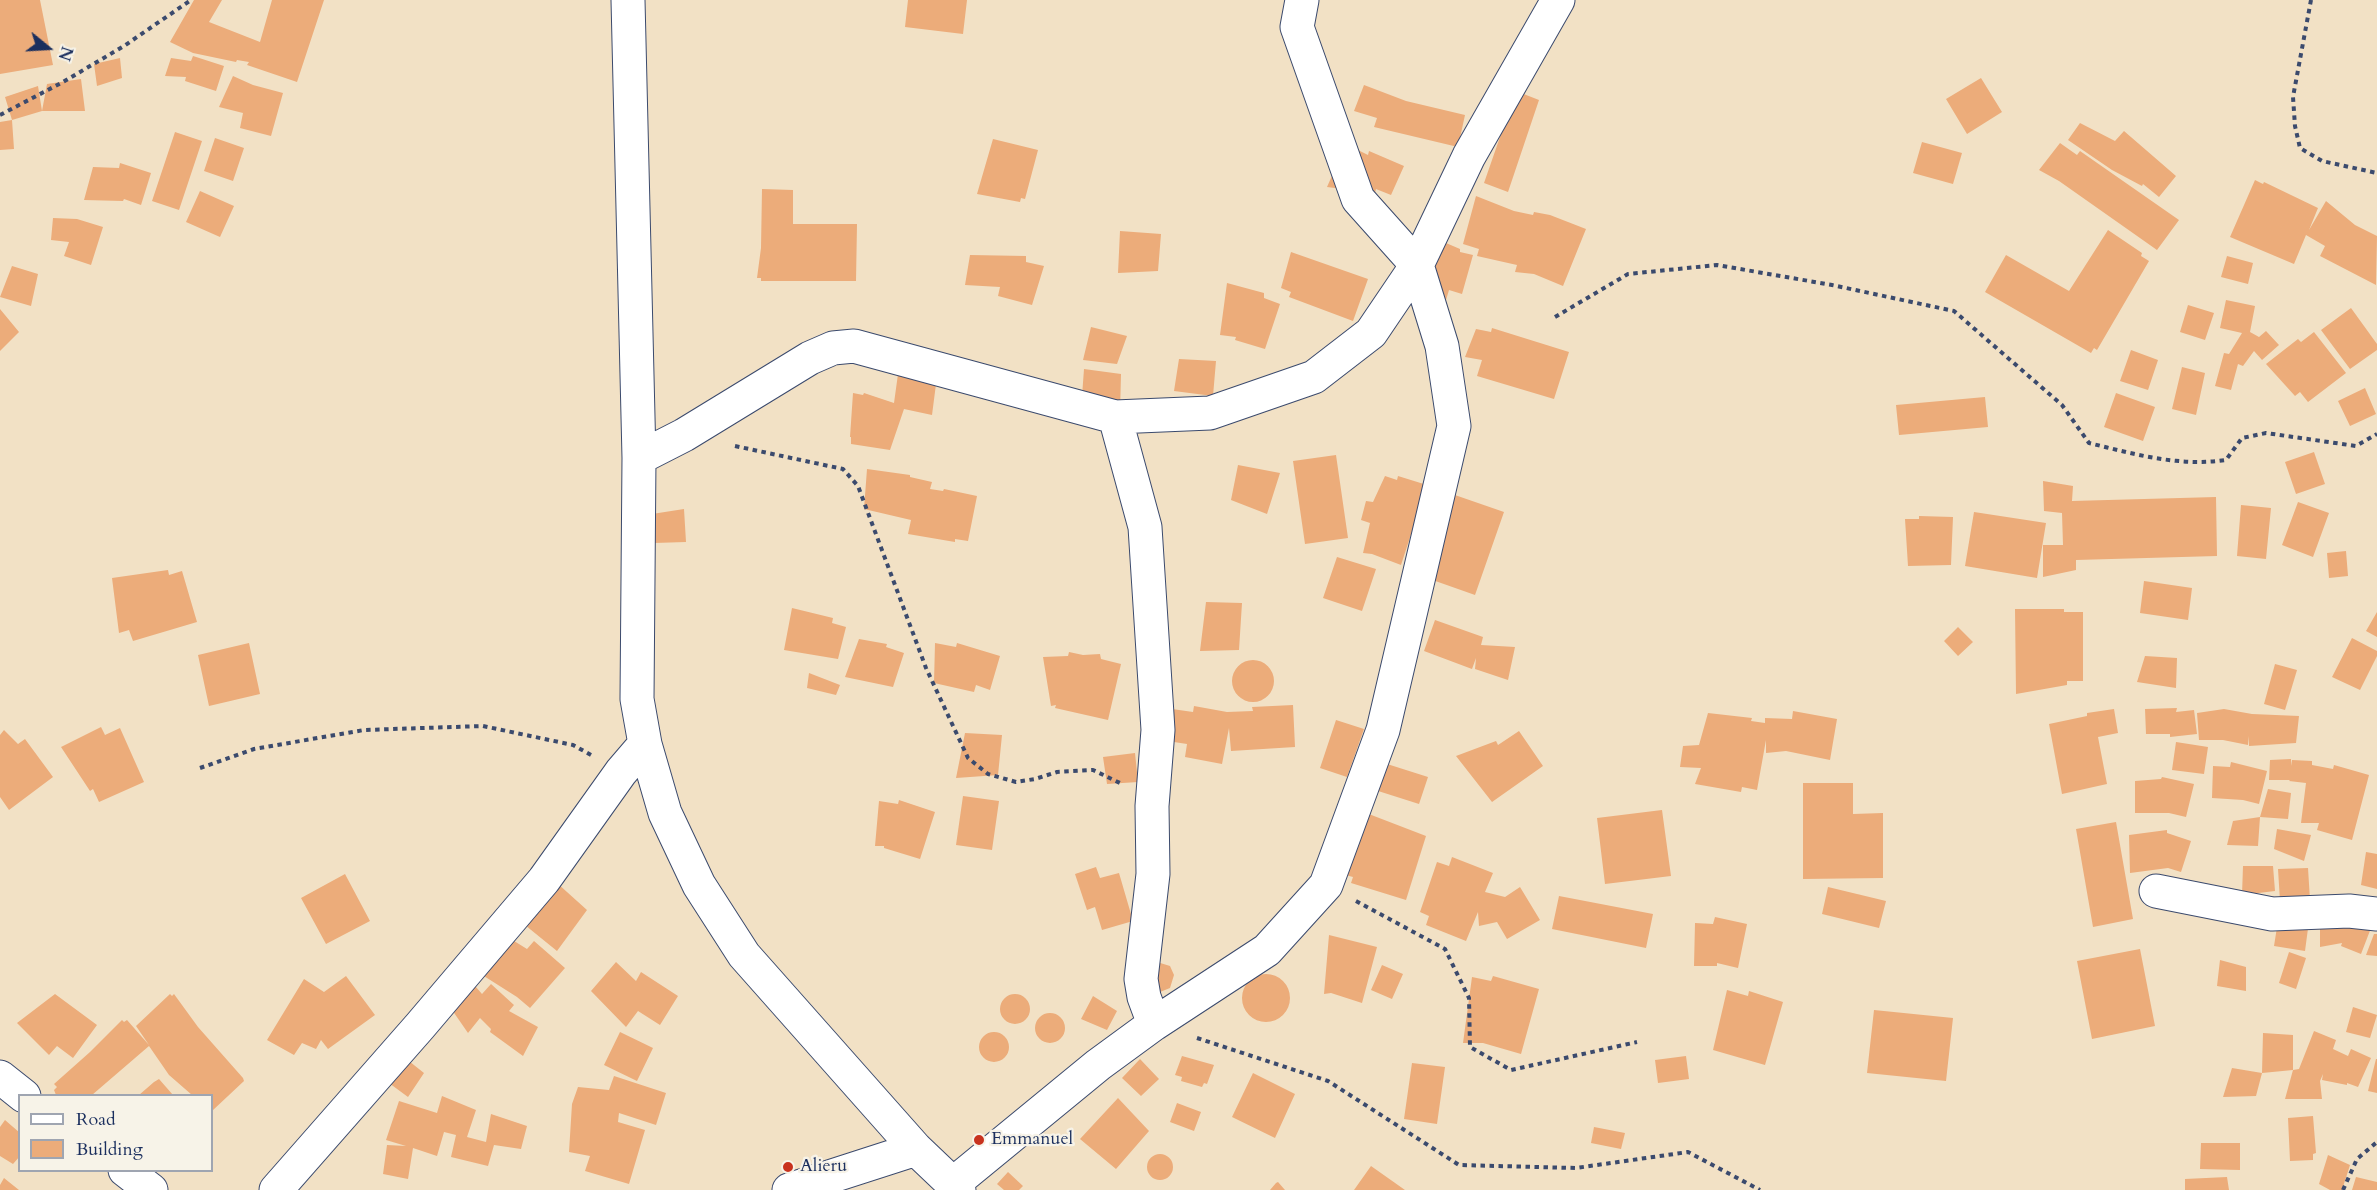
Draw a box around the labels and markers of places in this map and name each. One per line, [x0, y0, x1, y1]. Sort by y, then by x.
place label: Emmanuel [991, 1129, 1073, 1151]
marker: Emmanuel [972, 1133, 986, 1147]
place label: Alieru [800, 1156, 847, 1178]
marker: Alieru [781, 1160, 795, 1174]

